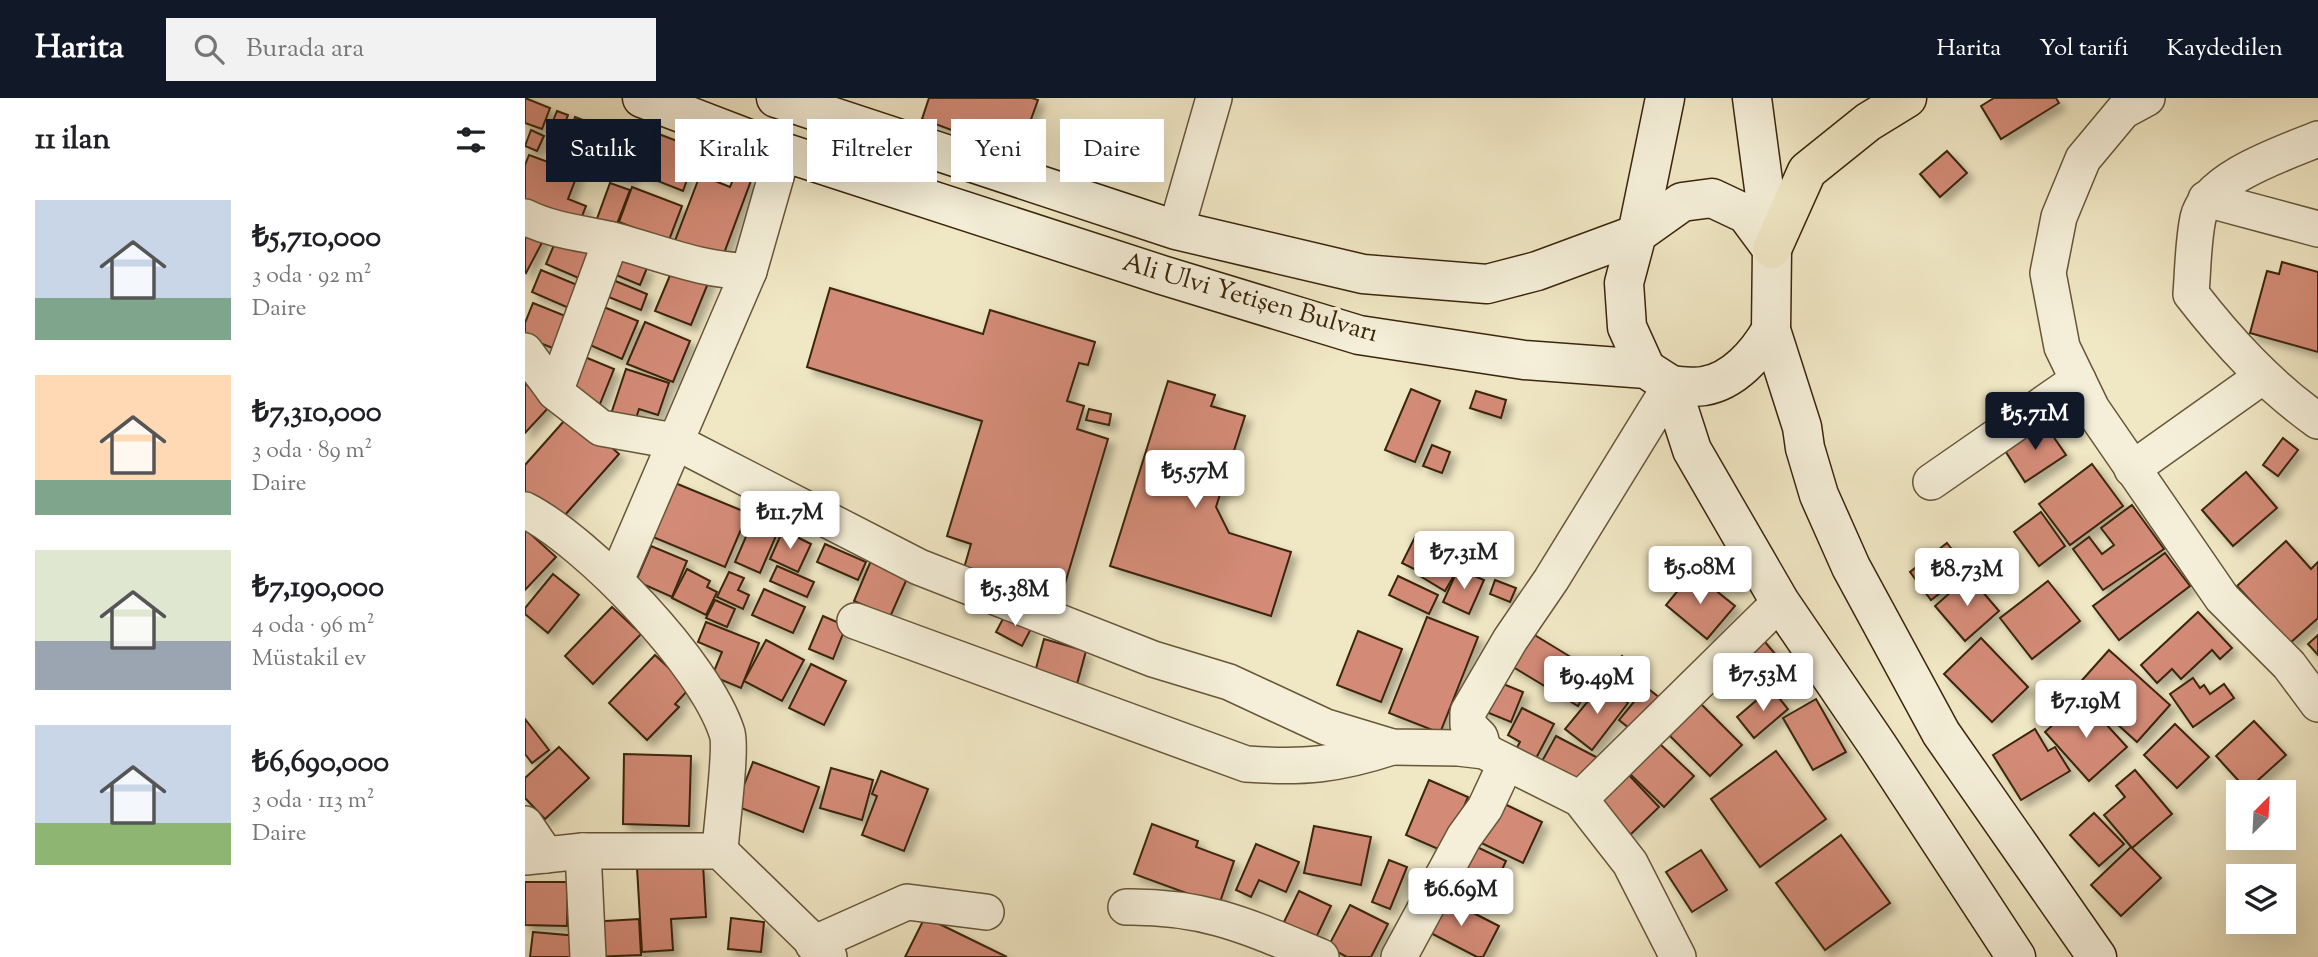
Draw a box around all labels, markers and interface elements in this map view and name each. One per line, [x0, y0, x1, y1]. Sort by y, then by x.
search box [166, 18, 656, 81]
text: Harita [35, 25, 124, 73]
icon: search [190, 30, 228, 68]
text: Burada ara [246, 31, 364, 68]
text: Harita [1937, 32, 2001, 66]
text: Yol tarifi [2039, 32, 2129, 66]
text: Kaydedilen [2167, 32, 2283, 66]
text: 11 ilan [35, 119, 110, 162]
chip: Satılık [546, 119, 661, 182]
chip: Kiralık [675, 119, 793, 182]
chip: Filtreler [807, 119, 937, 182]
chip: Yeni [951, 119, 1046, 182]
chip: Daire [1060, 119, 1164, 182]
icon: filters [452, 121, 490, 159]
text: ₺5,710,000 [252, 217, 381, 260]
icon: home [91, 228, 175, 312]
street label: Ali Ulvi Yetişen Bulvarı [1118, 245, 1382, 353]
text: 3 oda · 92 m² [252, 260, 372, 293]
text: Daire [252, 293, 307, 326]
text: ₺7,310,000 [252, 392, 382, 435]
pin: ₺5.71M [1978, 392, 2092, 452]
text: ₺5.71M [2001, 398, 2069, 431]
icon: home [91, 403, 175, 487]
text: 3 oda · 89 m² [252, 435, 372, 468]
pin: ₺5.57M [1138, 450, 1252, 510]
text: ₺5.57M [1162, 456, 1229, 489]
text: Daire [252, 468, 307, 501]
pin: ₺11.7M [733, 491, 847, 551]
text: ₺11.7M [757, 497, 823, 530]
pin: ₺7.31M [1407, 532, 1521, 591]
text: ₺7.31M [1430, 537, 1498, 570]
pin: ₺5.08M [1643, 546, 1757, 606]
pin: ₺8.73M [1910, 548, 2024, 608]
text: ₺5.08M [1665, 552, 1735, 585]
text: ₺8.73M [1931, 554, 2003, 587]
text: ₺7,190,000 [252, 567, 384, 610]
pin: ₺5.38M [958, 568, 1072, 628]
text: ₺5.38M [981, 574, 1049, 607]
icon: home [91, 578, 175, 662]
text: 4 oda · 96 m² [252, 610, 375, 643]
text: Müstakil ev [252, 643, 366, 676]
pin: ₺7.53M [1706, 654, 1820, 713]
pin: ₺9.49M [1540, 656, 1654, 716]
text: ₺7.53M [1729, 659, 1797, 692]
text: ₺9.49M [1560, 662, 1634, 695]
pin: ₺7.19M [2029, 680, 2143, 740]
text: ₺7.19M [2051, 686, 2121, 719]
text: ₺6,690,000 [252, 742, 389, 785]
icon: home [91, 753, 175, 837]
north arrow [2226, 780, 2296, 850]
map controls [2226, 780, 2296, 934]
text: 3 oda · 113 m² [252, 785, 375, 818]
text: Daire [252, 818, 307, 851]
button: layers [2226, 864, 2296, 934]
pin: ₺6.69M [1404, 868, 1518, 928]
text: ₺6.69M [1424, 874, 1498, 907]

